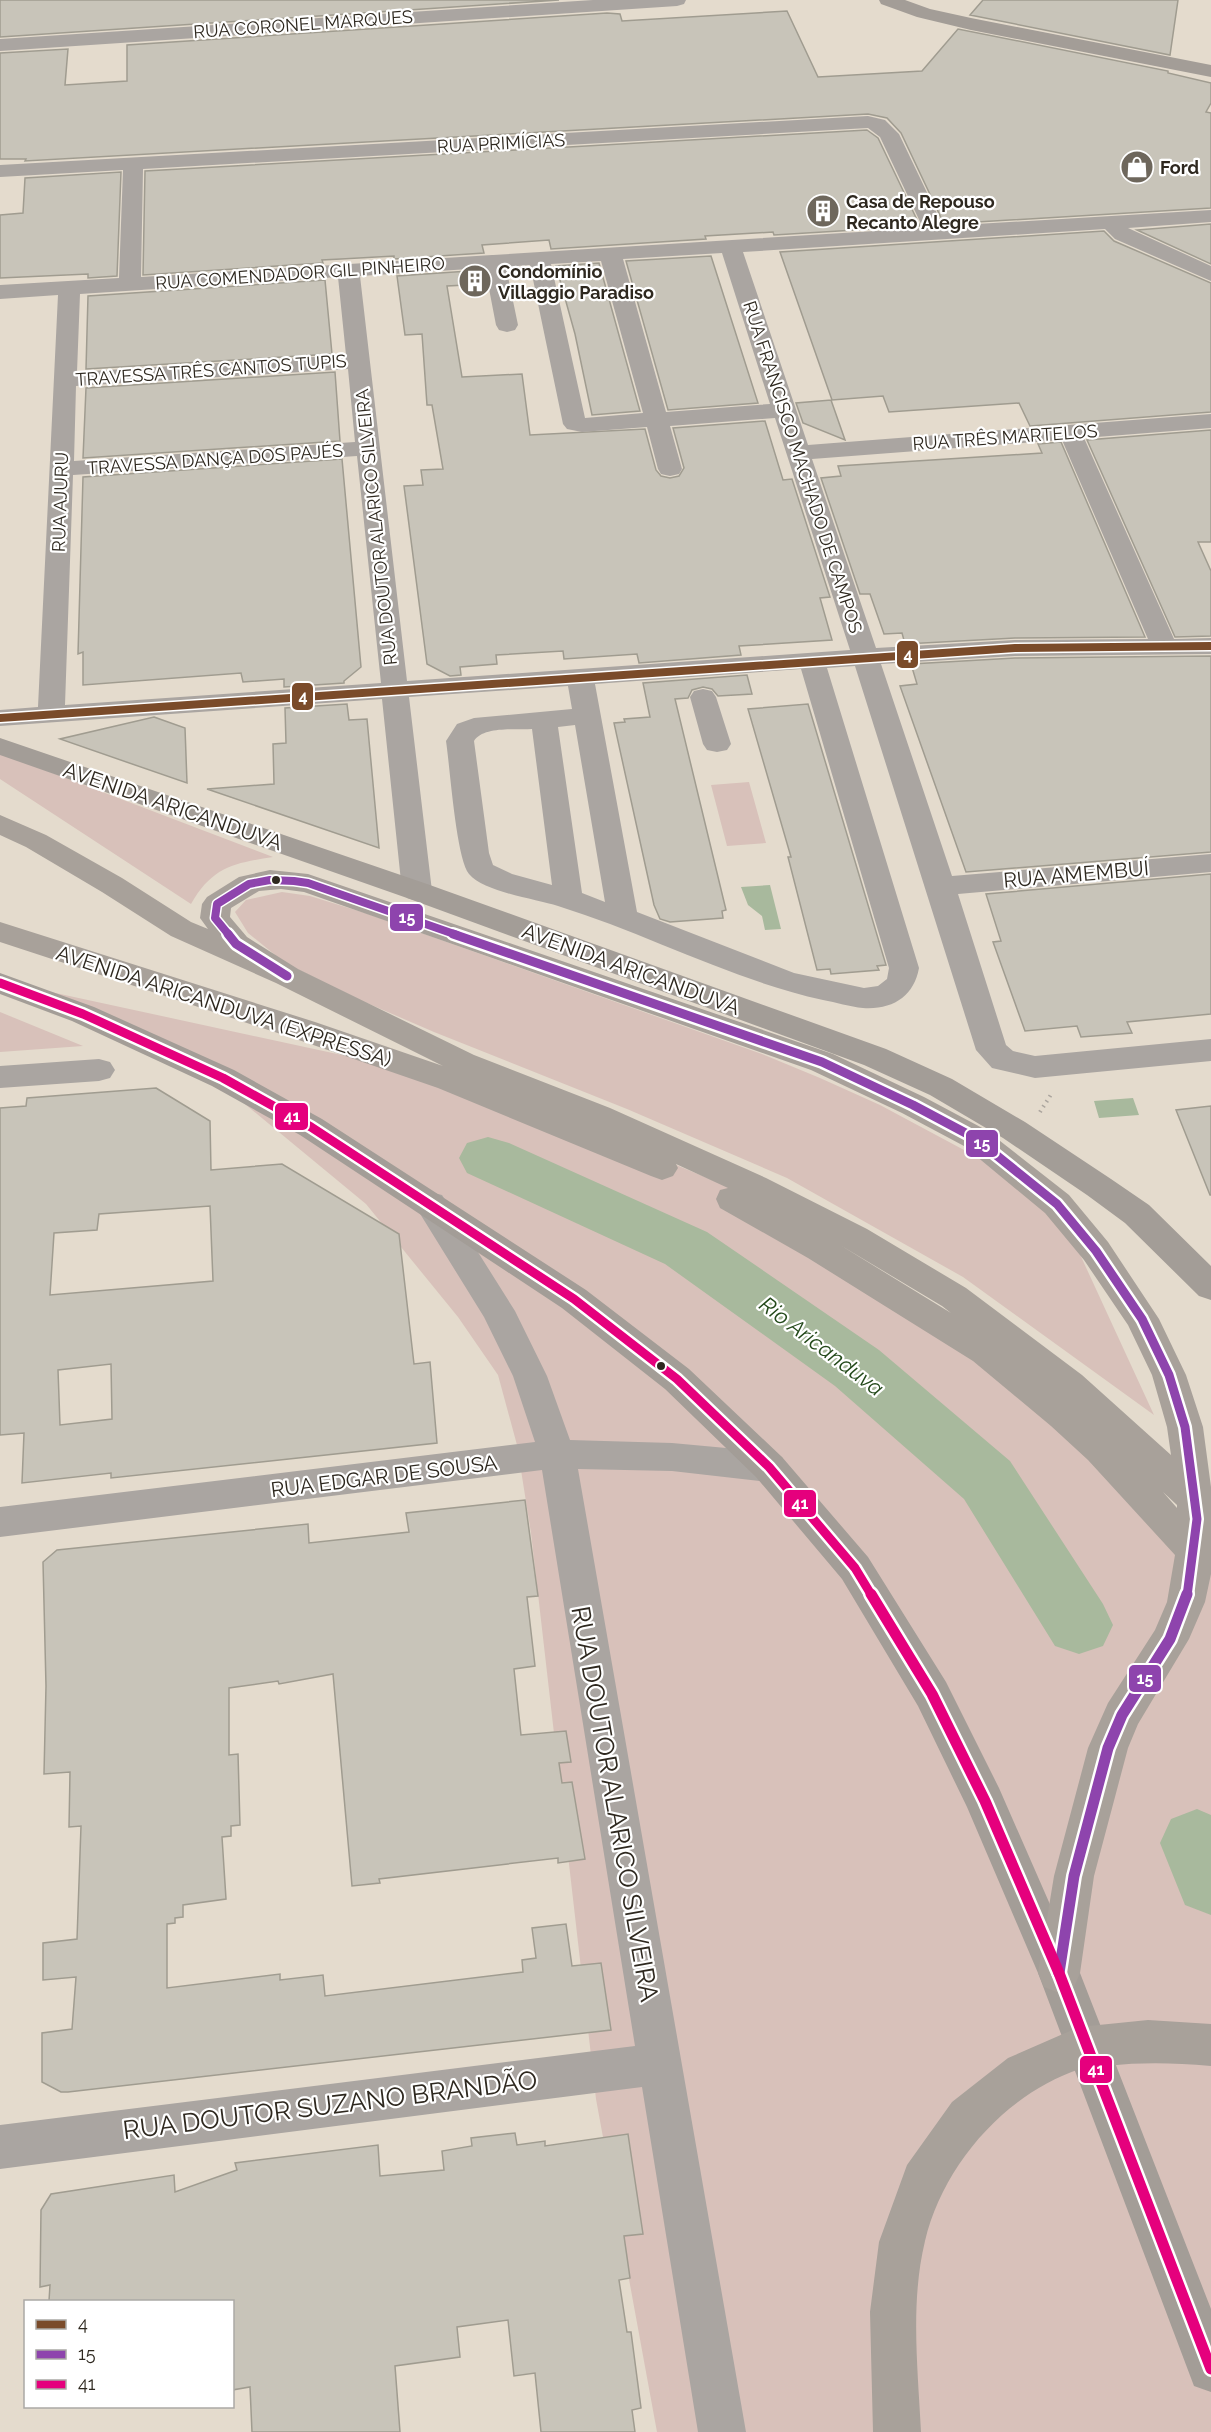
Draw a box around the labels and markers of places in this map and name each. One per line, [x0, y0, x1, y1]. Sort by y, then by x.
shop icon: Ford [1119, 149, 1155, 185]
place label: Ford [1160, 157, 1199, 178]
place label: Casa de Repouso Recanto Alegre [846, 191, 995, 233]
building icon: Casa de Repouso Recanto Alegre [805, 193, 841, 229]
place label: Condomínio Villaggio Paradiso [498, 261, 654, 303]
building icon: Condomínio Villaggio Paradiso [457, 263, 493, 299]
unlabelled marker [270, 874, 282, 886]
unlabelled marker [655, 1360, 667, 1372]

